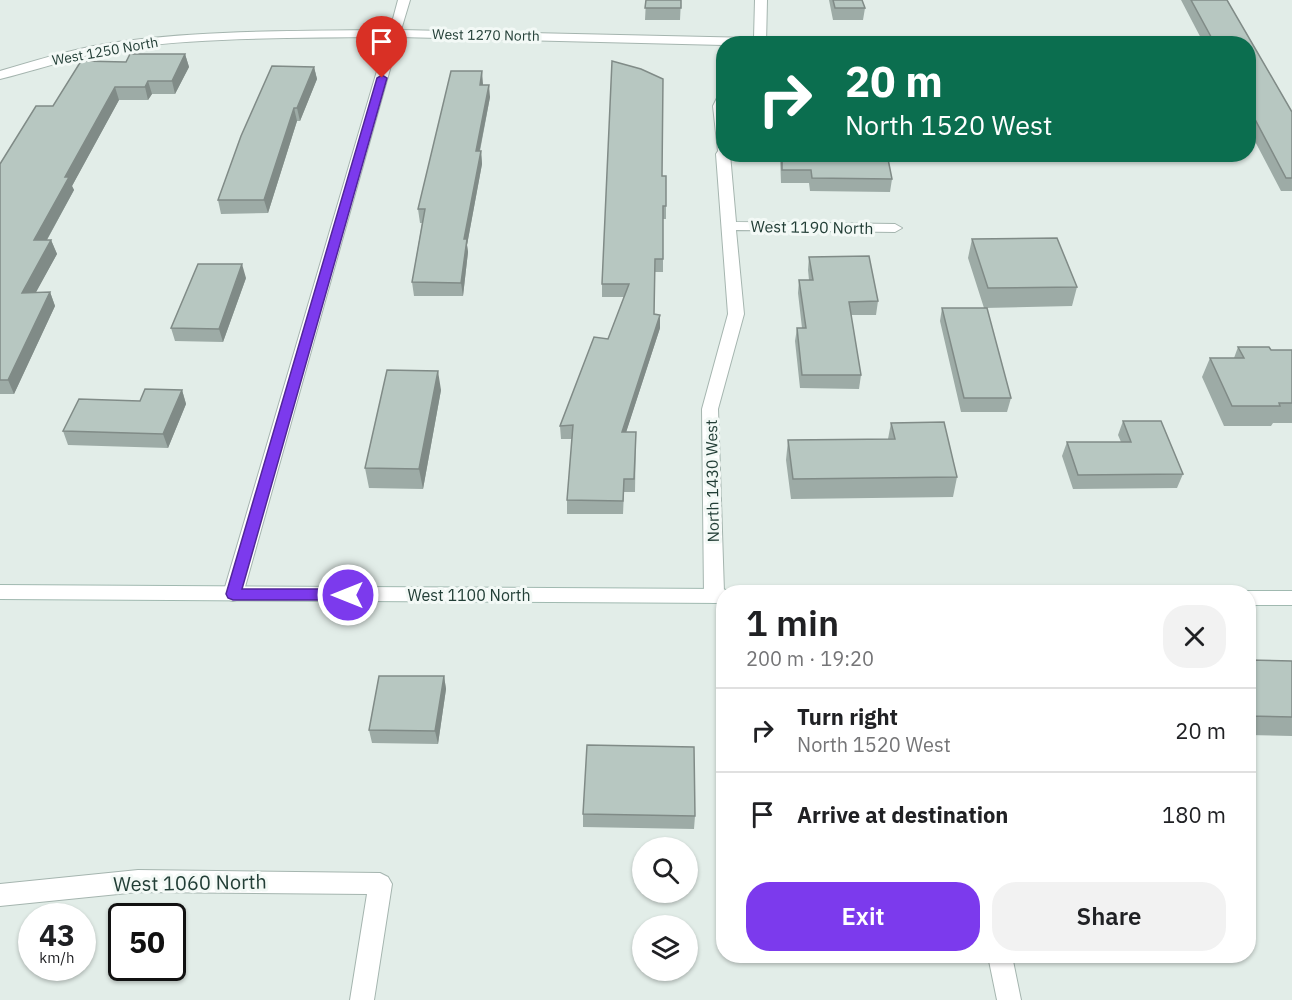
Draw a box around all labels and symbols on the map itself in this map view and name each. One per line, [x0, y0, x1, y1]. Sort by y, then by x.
pin [356, 16, 407, 78]
street label: West 1270 North [432, 25, 540, 45]
street label: West 1250 North [50, 33, 160, 69]
street label: West 1190 North [750, 216, 874, 238]
street label: North 1430 West [701, 419, 723, 543]
position arrow [316, 563, 380, 627]
street label: West 1100 North [408, 585, 530, 605]
street label: West 1060 North [113, 868, 267, 897]
speed limit sign: 50 [108, 903, 186, 981]

